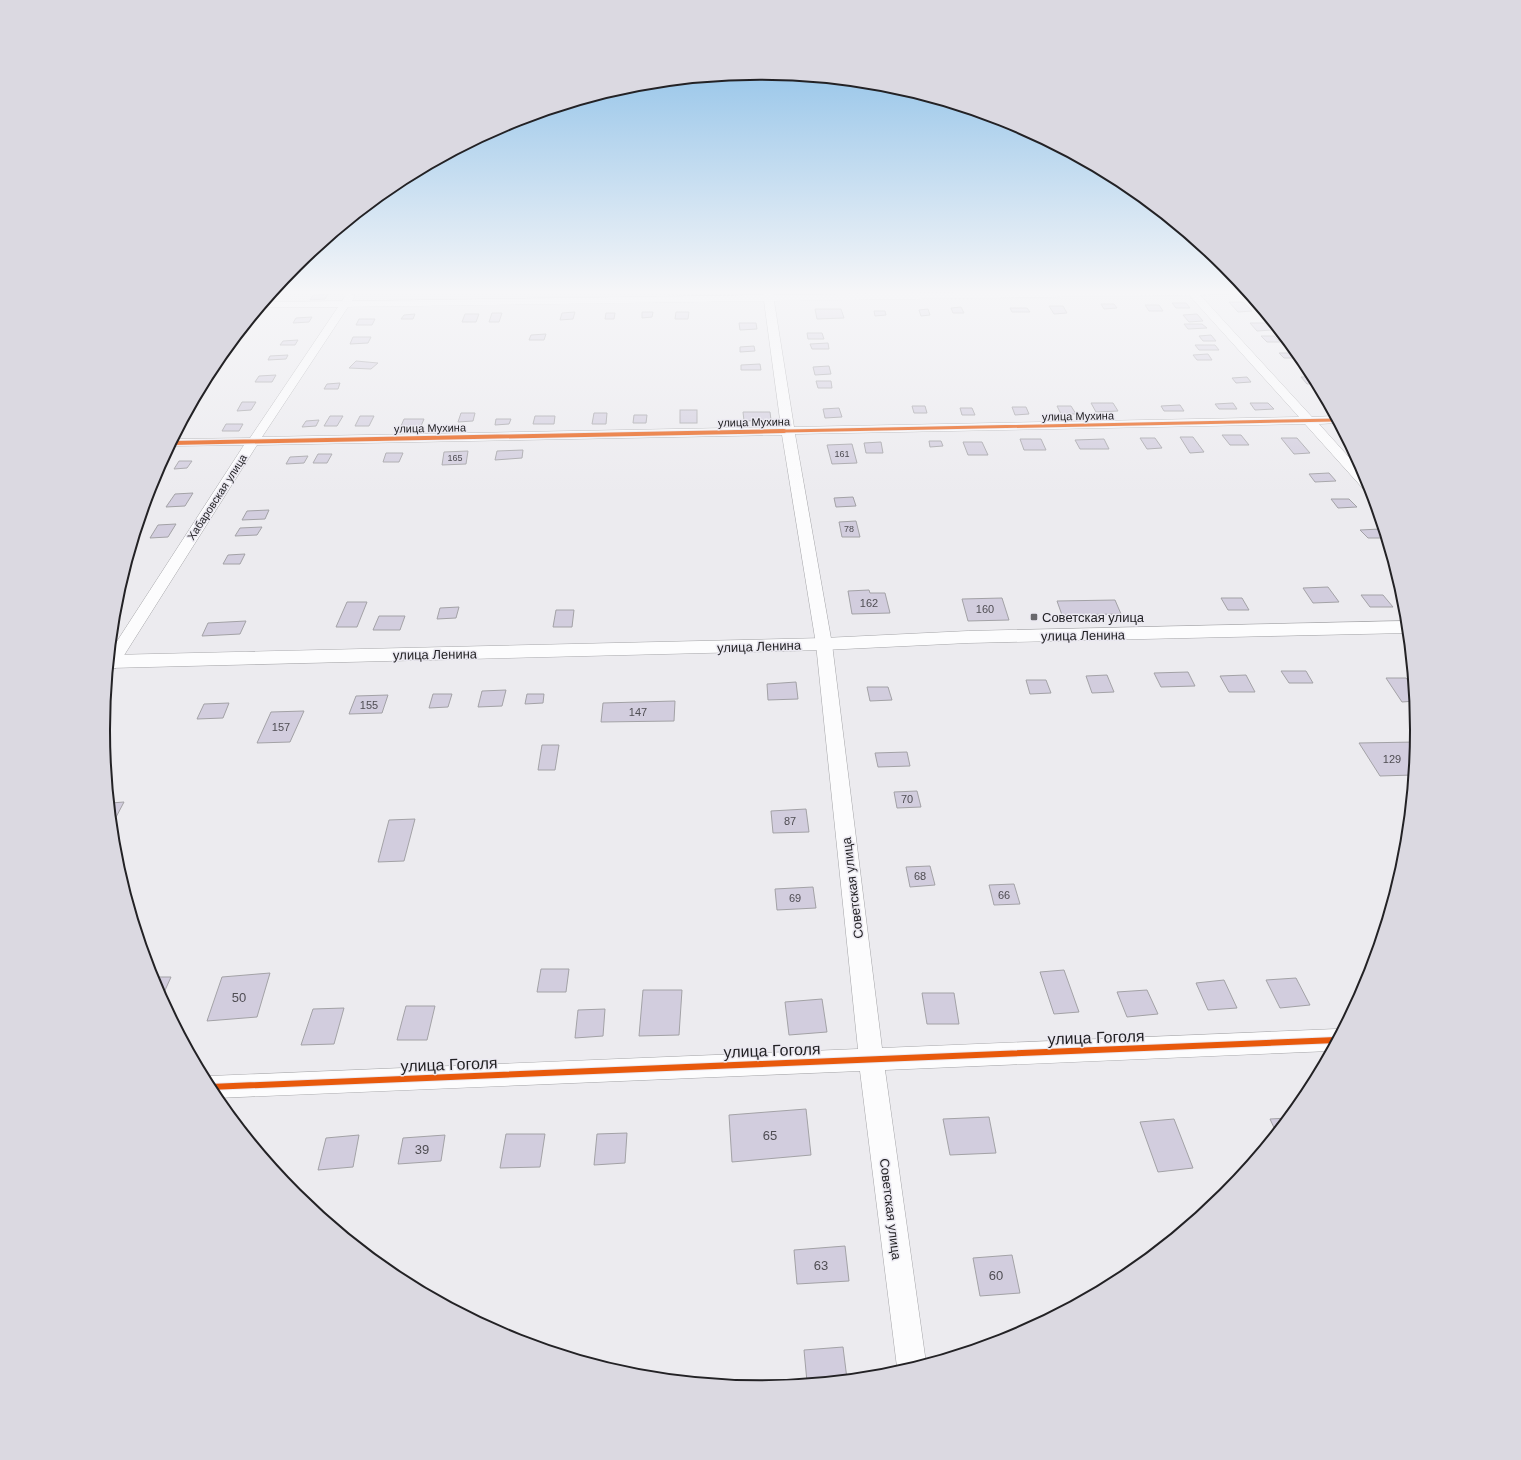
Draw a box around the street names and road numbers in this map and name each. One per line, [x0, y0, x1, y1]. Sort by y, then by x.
street label: улица Мухина [1042, 409, 1115, 423]
street label: улица Мухина [718, 415, 791, 429]
street label: улица Мухина [394, 421, 467, 435]
street label: Хабаровская улица [185, 451, 250, 542]
street label: улица Ленина [1041, 627, 1126, 644]
street label: улица Ленина [717, 638, 802, 655]
street label: улица Ленина [393, 646, 478, 663]
street label: Советская улица [839, 836, 866, 940]
street label: улица Гоголя [1047, 1027, 1145, 1048]
street label: улица Гоголя [723, 1040, 821, 1061]
street label: улица Гоголя [400, 1054, 498, 1075]
street label: Советская улица [877, 1157, 904, 1261]

